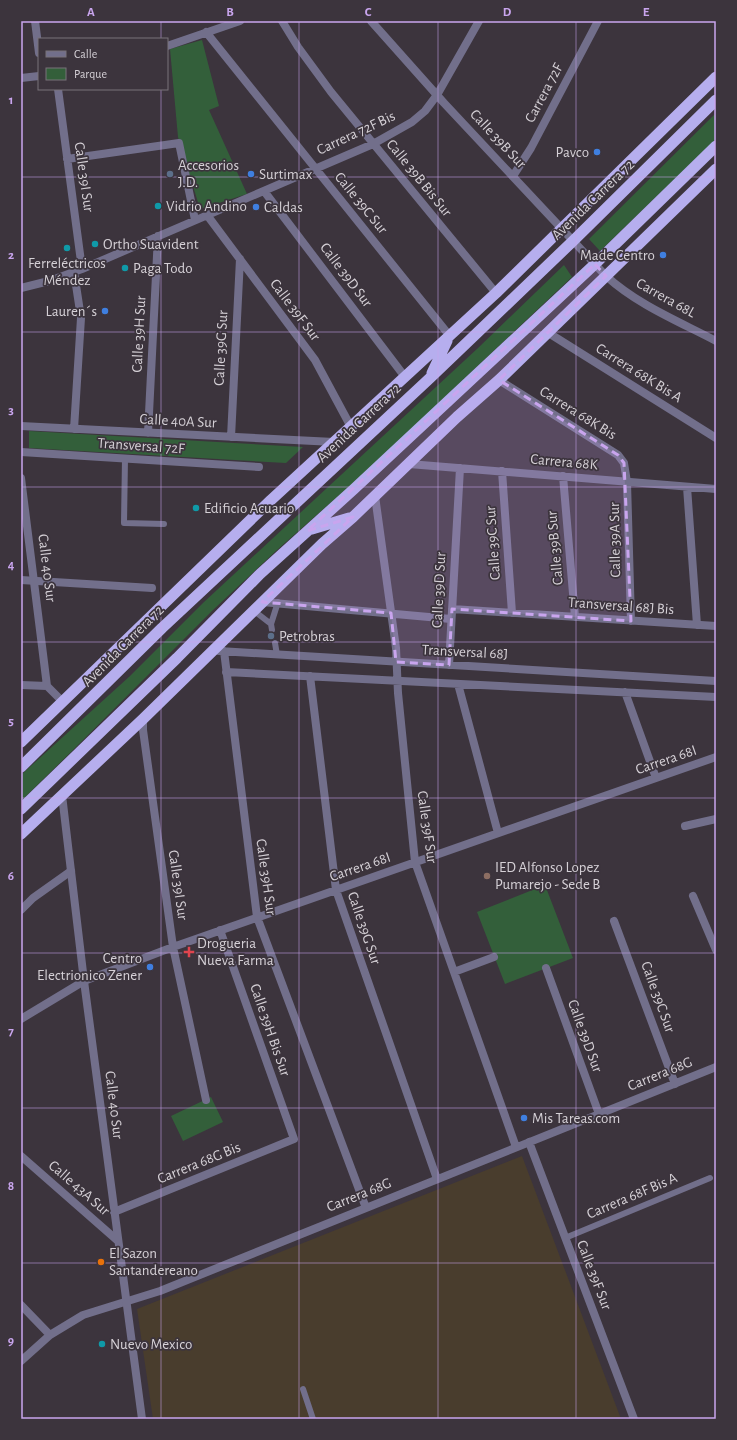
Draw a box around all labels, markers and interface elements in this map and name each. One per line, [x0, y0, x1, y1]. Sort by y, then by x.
text: A [87, 6, 95, 19]
text: B [226, 6, 234, 19]
text: C [365, 6, 372, 19]
text: D [503, 6, 512, 19]
text: E [643, 6, 650, 19]
legend [38, 38, 168, 90]
text: Calle [74, 48, 97, 60]
street label: Carrera 72F [522, 60, 566, 125]
text: Parque [74, 68, 107, 80]
text: 1 [9, 94, 13, 107]
street label: Calle 39B Sur [467, 107, 529, 172]
street label: Carrera 72F Bis [315, 108, 397, 158]
street label: Calle 39B Bis Sur [383, 137, 455, 220]
street label: Calle 39I Sur [72, 141, 96, 213]
place label: Pavco [556, 145, 589, 160]
marker: Pavco [592, 147, 602, 157]
street label: Avenida Carrera 72 [549, 157, 637, 243]
place label: Accesorios J.D. [178, 158, 239, 190]
place label: Surtimax [259, 167, 313, 182]
marker: Accesorios J.D. [165, 169, 175, 179]
marker: Surtimax [246, 169, 256, 179]
street label: Calle 39C Sur [332, 169, 390, 237]
place label: Vidrio Andino [166, 199, 247, 214]
place label: Caldas [264, 200, 303, 215]
marker: Vidrio Andino [153, 201, 163, 211]
marker: Caldas [251, 202, 261, 212]
place label: Ortho Suavident [103, 237, 199, 252]
marker: Ortho Suavident [90, 239, 100, 249]
street label: Calle 39D Sur [317, 240, 375, 310]
marker: Ferreléctricos Méndez [62, 243, 72, 253]
place label: Made Centro [580, 248, 655, 263]
text: 2 [8, 249, 14, 262]
marker: Made Centro [658, 250, 668, 260]
place label: Ferreléctricos Méndez [28, 256, 106, 288]
place label: Paga Todo [133, 261, 193, 276]
marker: Paga Todo [120, 263, 130, 273]
street label: Calle 39F Sur [267, 276, 323, 344]
street label: Carrera 68L [634, 276, 699, 321]
street label: Calle 39H Sur [129, 295, 149, 373]
place label: Lauren´s [45, 304, 97, 319]
marker: Lauren´s [100, 306, 110, 316]
street label: Calle 39G Sur [212, 310, 230, 386]
street label: Carrera 68K Bis A [593, 341, 685, 406]
street label: Avenida Carrera 72 [314, 380, 404, 465]
street label: Carrera 68K Bis [537, 383, 619, 443]
text: 3 [8, 404, 14, 417]
street label: Calle 40A Sur [139, 411, 217, 431]
street label: Transversal 72F [97, 435, 186, 457]
street label: Carrera 68K [530, 452, 599, 472]
place label: Edificio Acuario [204, 501, 294, 516]
street label: Calle 39A Sur [607, 502, 623, 578]
marker: Edificio Acuario [191, 503, 201, 513]
street label: Calle 39C Sur [483, 505, 503, 581]
street label: Calle 39B Sur [544, 510, 566, 586]
street label: Calle 40 Sur [35, 533, 59, 603]
street label: Calle 39D Sur [430, 551, 448, 629]
text: 4 [8, 559, 15, 572]
street label: Transversal 68J Bis [567, 595, 675, 617]
street label: Avenida Carrera 72 [79, 602, 167, 690]
place label: Petrobras [279, 629, 335, 644]
marker: Petrobras [266, 631, 276, 641]
street label: Transversal 68J [421, 642, 509, 662]
text: 5 [8, 715, 14, 728]
street label: Carrera 68I [634, 743, 698, 777]
street label: Calle 39F Sur [414, 790, 440, 864]
street label: Calle 39H Sur [253, 838, 279, 916]
street label: Calle 39I Sur [166, 849, 190, 921]
street label: Carrera 68I [328, 850, 392, 884]
place label: IED Alfonso Lopez Pumarejo - Sede B [495, 860, 600, 892]
text: 6 [8, 870, 14, 883]
marker: IED Alfonso Lopez Pumarejo - Sede B [482, 871, 492, 881]
street label: Calle 39G Sur [345, 890, 383, 966]
place label: Drogueria Nueva Farma [197, 936, 274, 968]
marker: Drogueria Nueva Farma [184, 947, 194, 957]
place label: Centro Electrionico Zener [37, 951, 142, 983]
street label: Calle 39C Sur [638, 959, 678, 1035]
marker: Centro Electrionico Zener [145, 962, 155, 972]
street label: Calle 39H Bis Sur [247, 982, 293, 1078]
street label: Calle 39D Sur [565, 998, 605, 1075]
text: 7 [8, 1025, 14, 1038]
street label: Carrera 68G [625, 1054, 695, 1094]
street label: Calle 40 Sur [102, 1070, 126, 1140]
place label: Mis Tareas.com [532, 1111, 620, 1126]
marker: Mis Tareas.com [519, 1113, 529, 1123]
street label: Carrera 68G Bis [155, 1140, 243, 1186]
street label: Calle 43A Sur [46, 1158, 113, 1219]
street label: Carrera 68F Bis A [585, 1170, 680, 1222]
street label: Carrera 68G [324, 1175, 394, 1215]
text: 8 [8, 1180, 14, 1193]
street label: Calle 39F Sur [574, 1238, 614, 1312]
place label: El Sazon Santandereano [109, 1246, 198, 1278]
marker: El Sazon Santandereano [96, 1257, 106, 1267]
text: 9 [8, 1335, 14, 1348]
place label: Nuevo Mexico [110, 1337, 192, 1352]
marker: Nuevo Mexico [97, 1339, 107, 1349]

